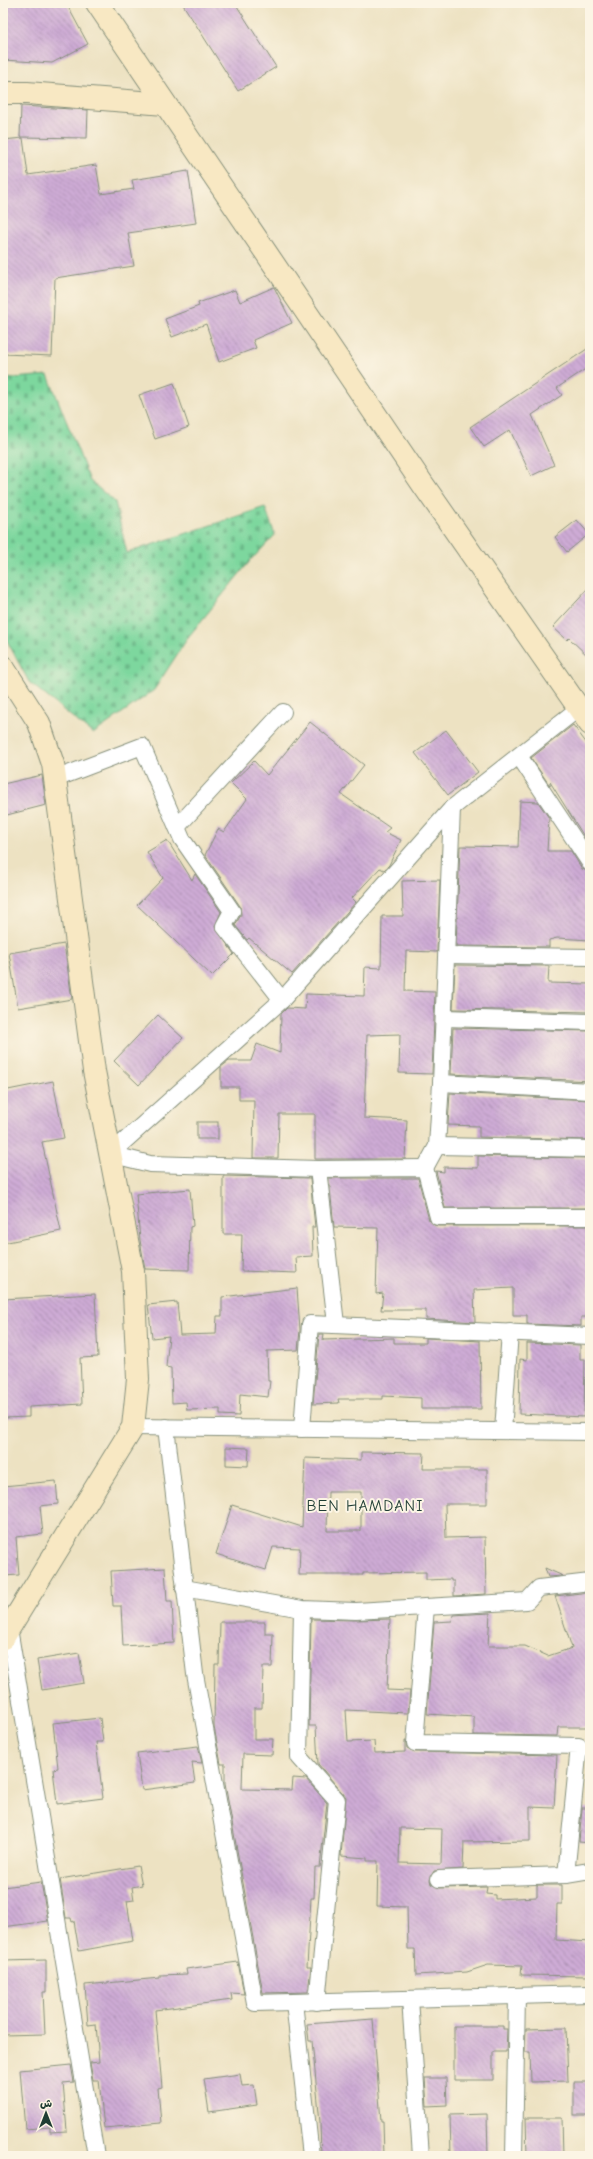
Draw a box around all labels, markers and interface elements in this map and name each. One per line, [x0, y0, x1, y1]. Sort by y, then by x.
district label: BEN HAMDANI [307, 1497, 423, 1515]
north arrow [26, 2093, 66, 2133]
text: ش [40, 2097, 52, 2110]

